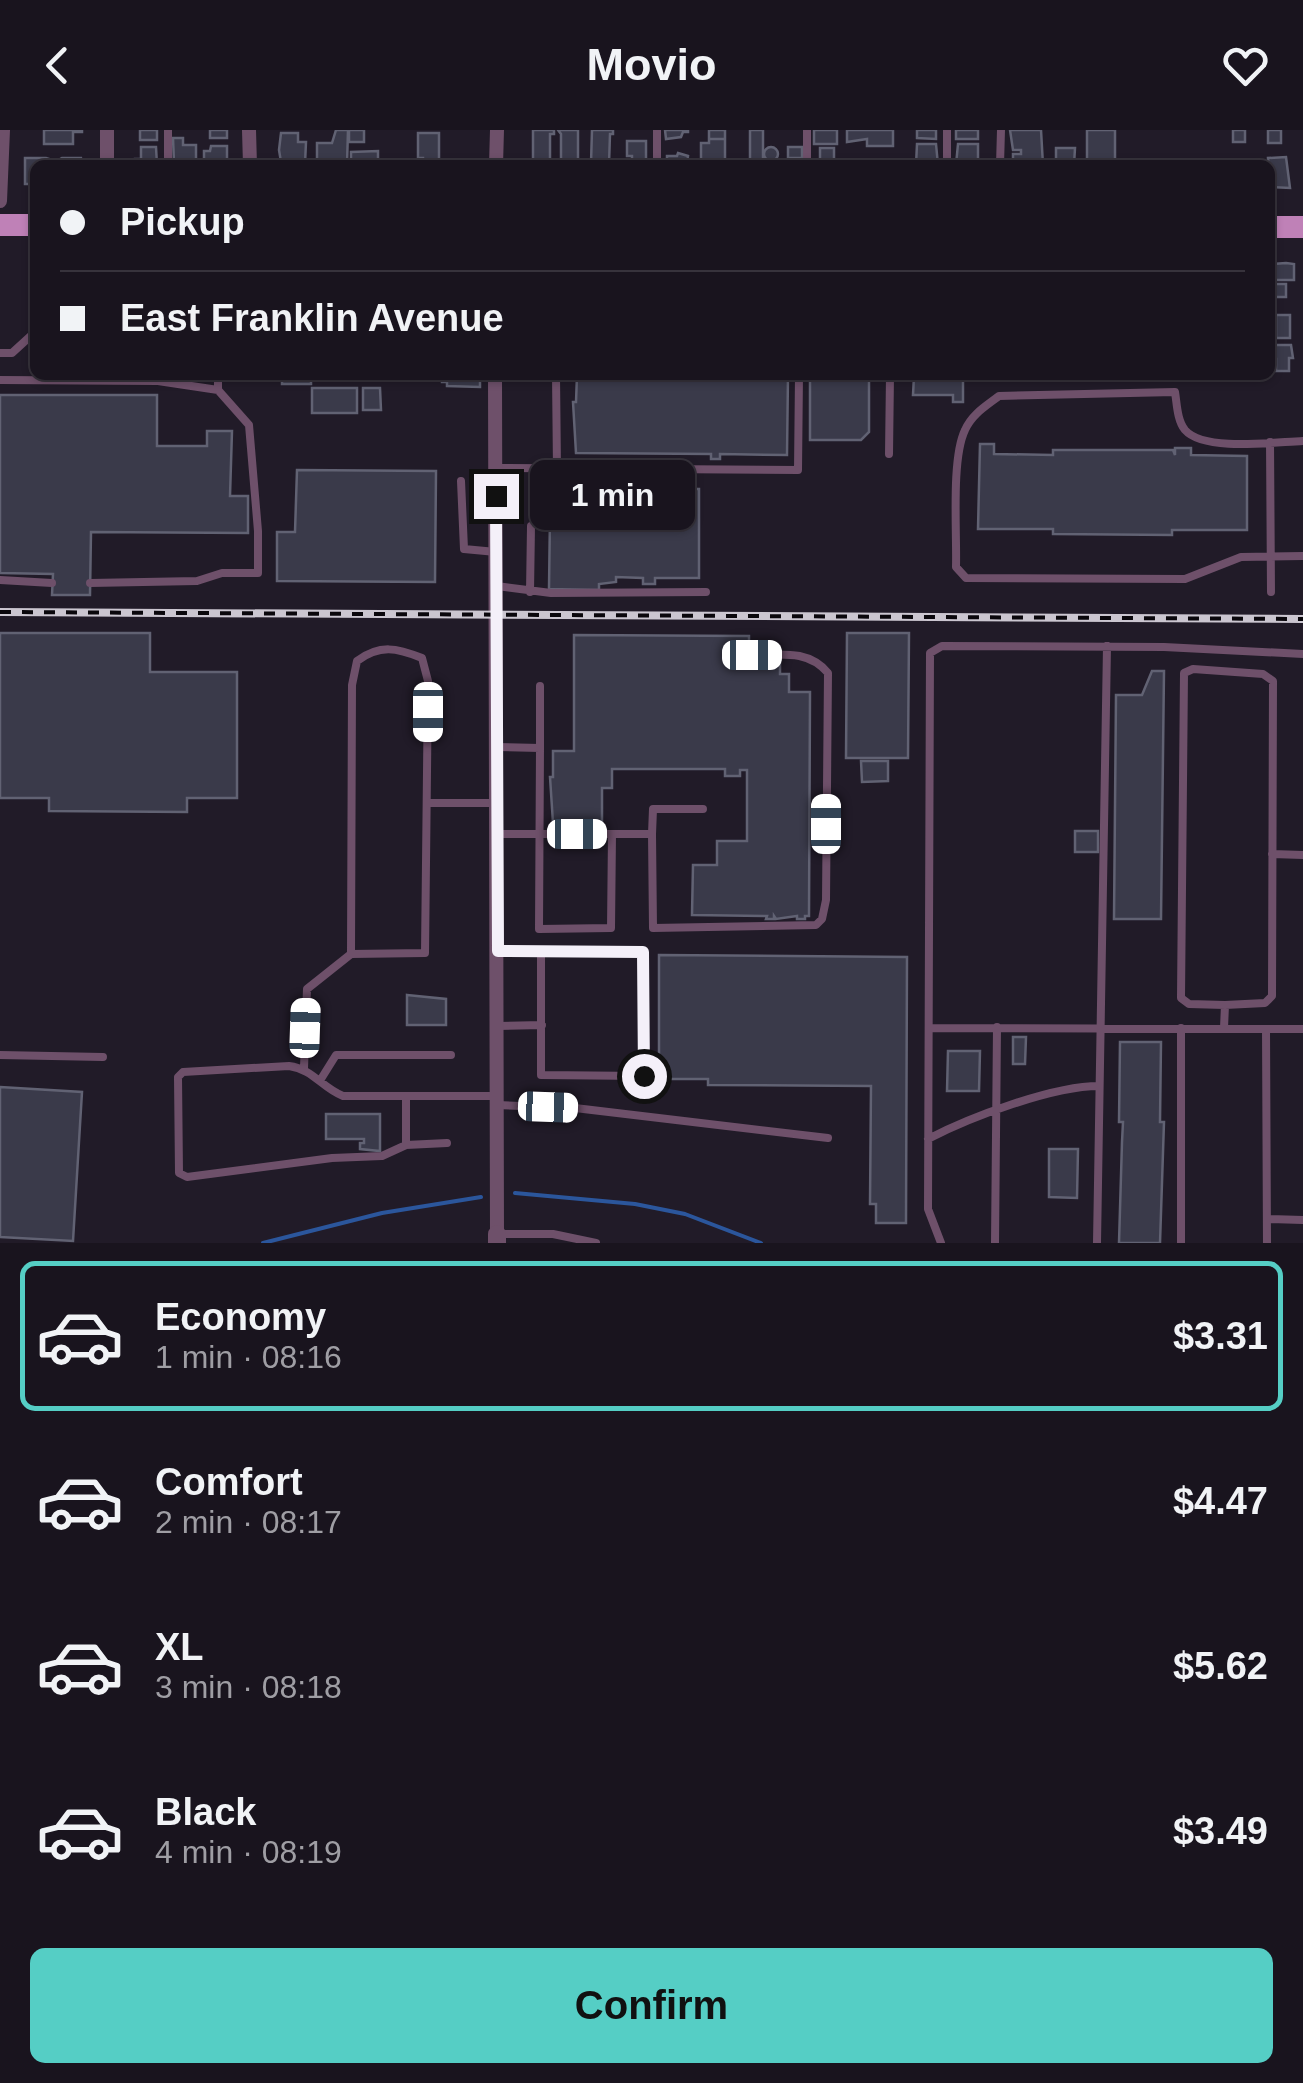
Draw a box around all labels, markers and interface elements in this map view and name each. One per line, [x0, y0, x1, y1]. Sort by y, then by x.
icon: back [30, 38, 85, 93]
icon: heart [1218, 38, 1273, 93]
text: Movio [587, 39, 717, 90]
text: Pickup [120, 201, 245, 243]
text: East Franklin Avenue [120, 297, 504, 339]
callout: 1 min [531, 461, 696, 531]
route end [474, 474, 519, 519]
text: 1 min [571, 477, 654, 513]
car [722, 640, 782, 670]
car [413, 682, 443, 742]
car [811, 794, 841, 854]
car [547, 819, 607, 849]
car [289, 997, 321, 1059]
route start [622, 1054, 667, 1099]
car [517, 1091, 579, 1123]
icon: car [35, 1291, 125, 1381]
text: Economy [155, 1296, 326, 1338]
text: $3.31 [1173, 1315, 1268, 1357]
text: 1 min · 08:16 [155, 1339, 342, 1375]
icon: car [35, 1456, 125, 1546]
text: Comfort [155, 1461, 303, 1503]
text: $4.47 [1173, 1480, 1268, 1522]
text: 2 min · 08:17 [155, 1504, 342, 1540]
icon: car [35, 1621, 125, 1711]
text: XL [155, 1626, 204, 1668]
text: $5.62 [1173, 1645, 1268, 1687]
text: 3 min · 08:18 [155, 1669, 342, 1705]
icon: car [35, 1786, 125, 1876]
text: Black [155, 1791, 256, 1833]
text: $3.49 [1173, 1810, 1268, 1852]
text: 4 min · 08:19 [155, 1834, 342, 1870]
button: Confirm [30, 1948, 1273, 2063]

